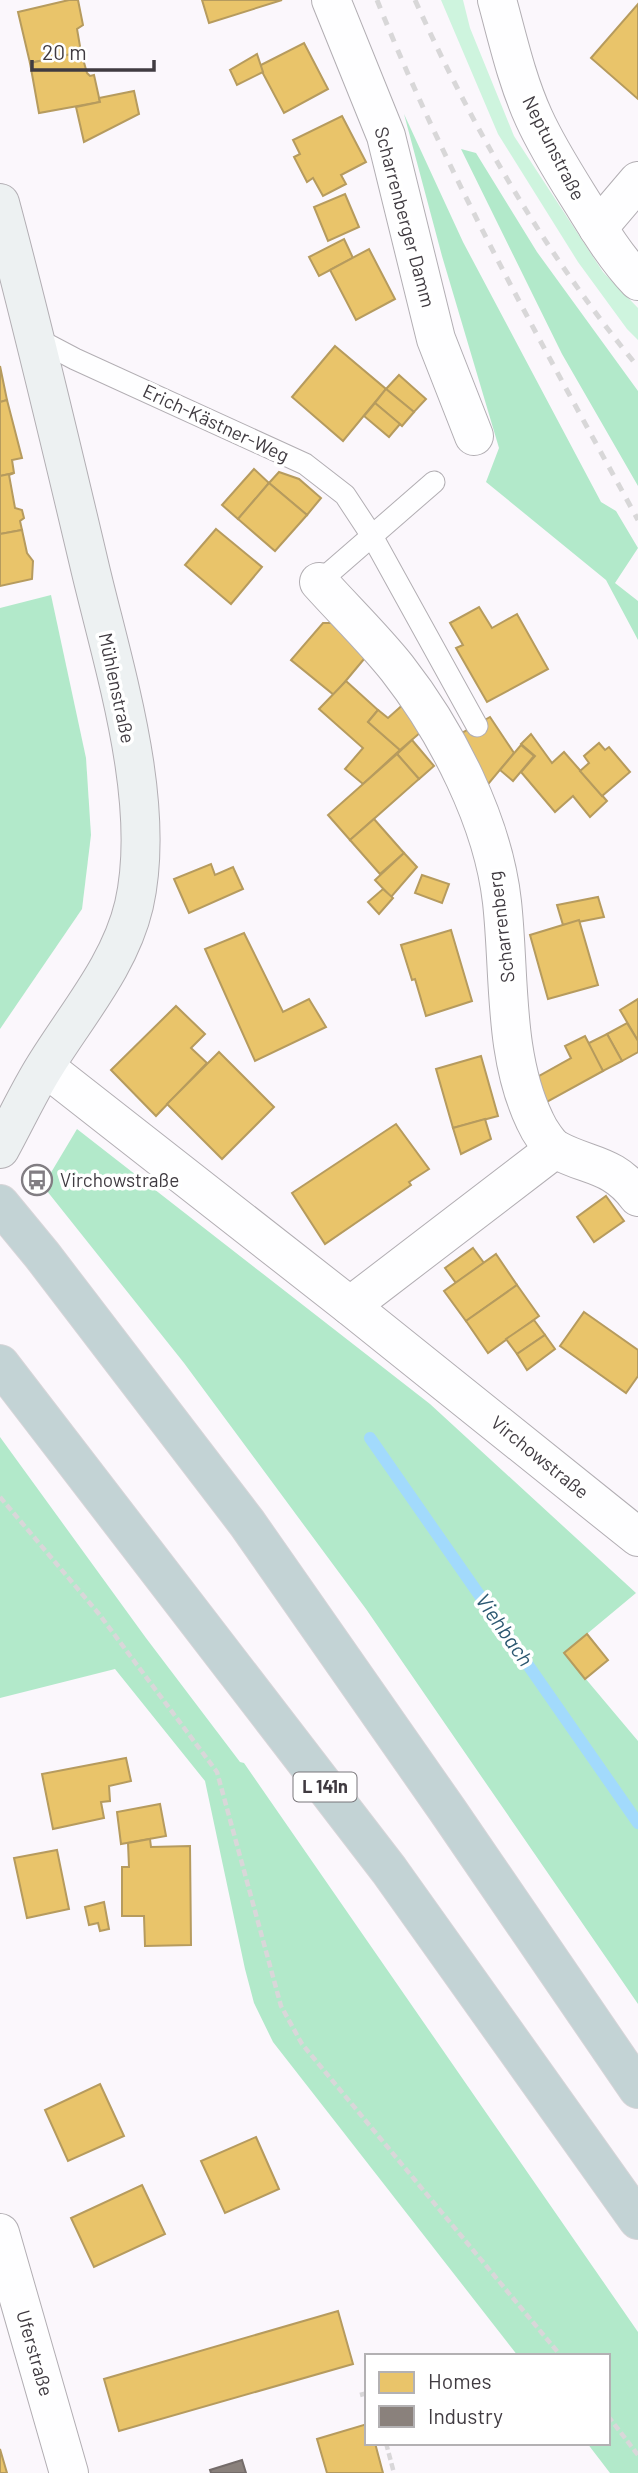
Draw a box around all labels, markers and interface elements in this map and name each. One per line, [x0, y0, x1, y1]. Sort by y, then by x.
scale bar [32, 28, 154, 72]
text: 20 m [42, 39, 87, 64]
street label: Neptunstraße [518, 92, 591, 204]
street label: Scharrenberger Damm [370, 124, 441, 310]
street label: Erich-Kästner-Weg [139, 379, 293, 466]
street label: Mühlenstraße [95, 631, 140, 745]
street label: Scharrenberg [482, 870, 519, 984]
bus stop icon: Virchowstraße [20, 1163, 54, 1197]
place label: Virchowstraße [60, 1168, 179, 1191]
street label: Virchowstraße [487, 1410, 594, 1503]
water label: Viehbach [471, 1588, 539, 1670]
road number: L 141n [294, 1772, 356, 1801]
street label: Uferstraße [12, 2307, 59, 2399]
legend [365, 2354, 610, 2445]
text: Homes [428, 2368, 492, 2393]
text: Industry [428, 2403, 503, 2428]

